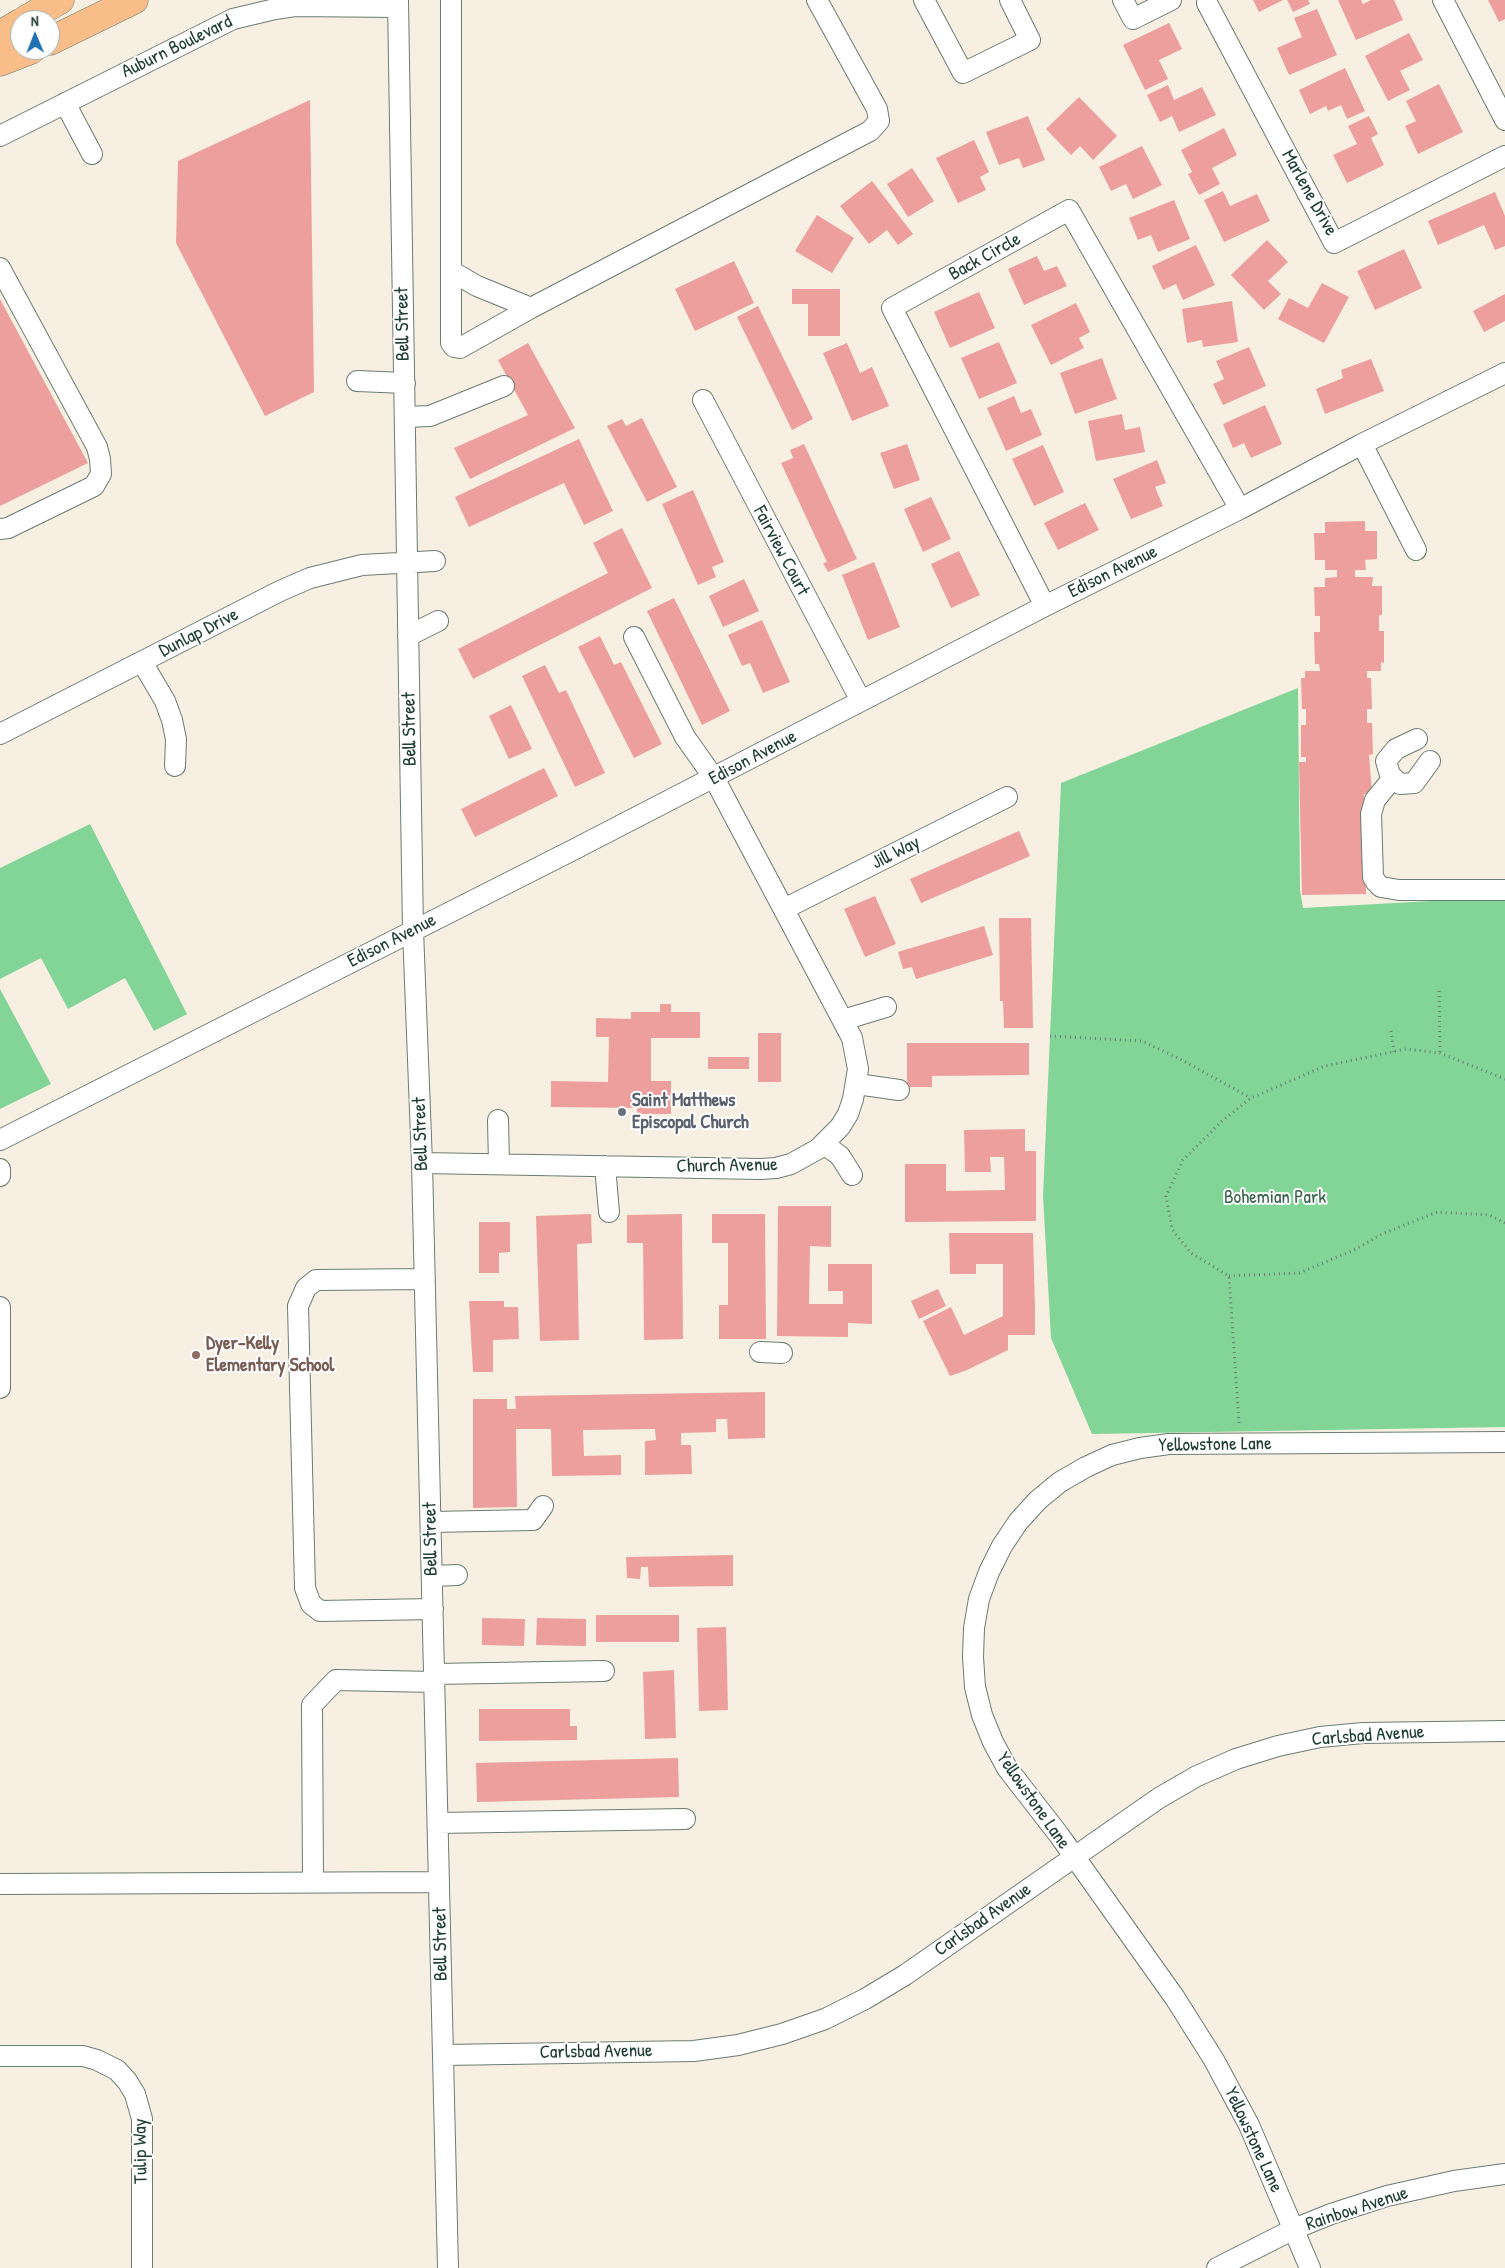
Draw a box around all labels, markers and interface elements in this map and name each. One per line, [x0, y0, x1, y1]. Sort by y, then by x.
north arrow [10, 10, 60, 60]
street label: Auburn Boulevard [118, 10, 236, 84]
text: N [31, 11, 39, 30]
street label: Marlene Drive [1276, 146, 1342, 240]
street label: Back Circle [945, 228, 1025, 286]
street label: Bell Street [391, 287, 415, 361]
street label: Fairview Court [748, 502, 814, 600]
street label: Edison Avenue [1065, 541, 1161, 603]
street label: Dunlap Drive [156, 603, 242, 663]
street label: Bell Street [398, 692, 422, 766]
street label: Edison Avenue [705, 725, 801, 791]
street label: Jill Way [868, 831, 924, 875]
street label: Edison Avenue [344, 909, 440, 973]
place label: Saint Matthews Episcopal Church [632, 1090, 749, 1134]
street label: Bell Street [408, 1097, 434, 1171]
marker: Saint Matthews Episcopal Church [616, 1106, 628, 1118]
street label: Church Avenue [676, 1154, 778, 1178]
park label: Bohemian Park [1224, 1187, 1326, 1209]
place label: Dyer-Kelly Elementary School [206, 1333, 334, 1377]
marker: Dyer-Kelly Elementary School [190, 1349, 202, 1361]
street label: Yellowstone Lane [1158, 1433, 1272, 1457]
street label: Bell Street [419, 1502, 443, 1576]
street label: Carlsbad Avenue [1311, 1721, 1425, 1751]
street label: Yellowstone Lane [991, 1748, 1075, 1854]
street label: Carlsbad Avenue [930, 1878, 1036, 1962]
street label: Bell Street [429, 1907, 453, 1981]
street label: Carlsbad Avenue [539, 2040, 653, 2064]
street label: Yellowstone Lane [1219, 2084, 1287, 2196]
street label: Tulip Way [129, 2118, 153, 2184]
street label: Rainbow Avenue [1303, 2182, 1411, 2236]

